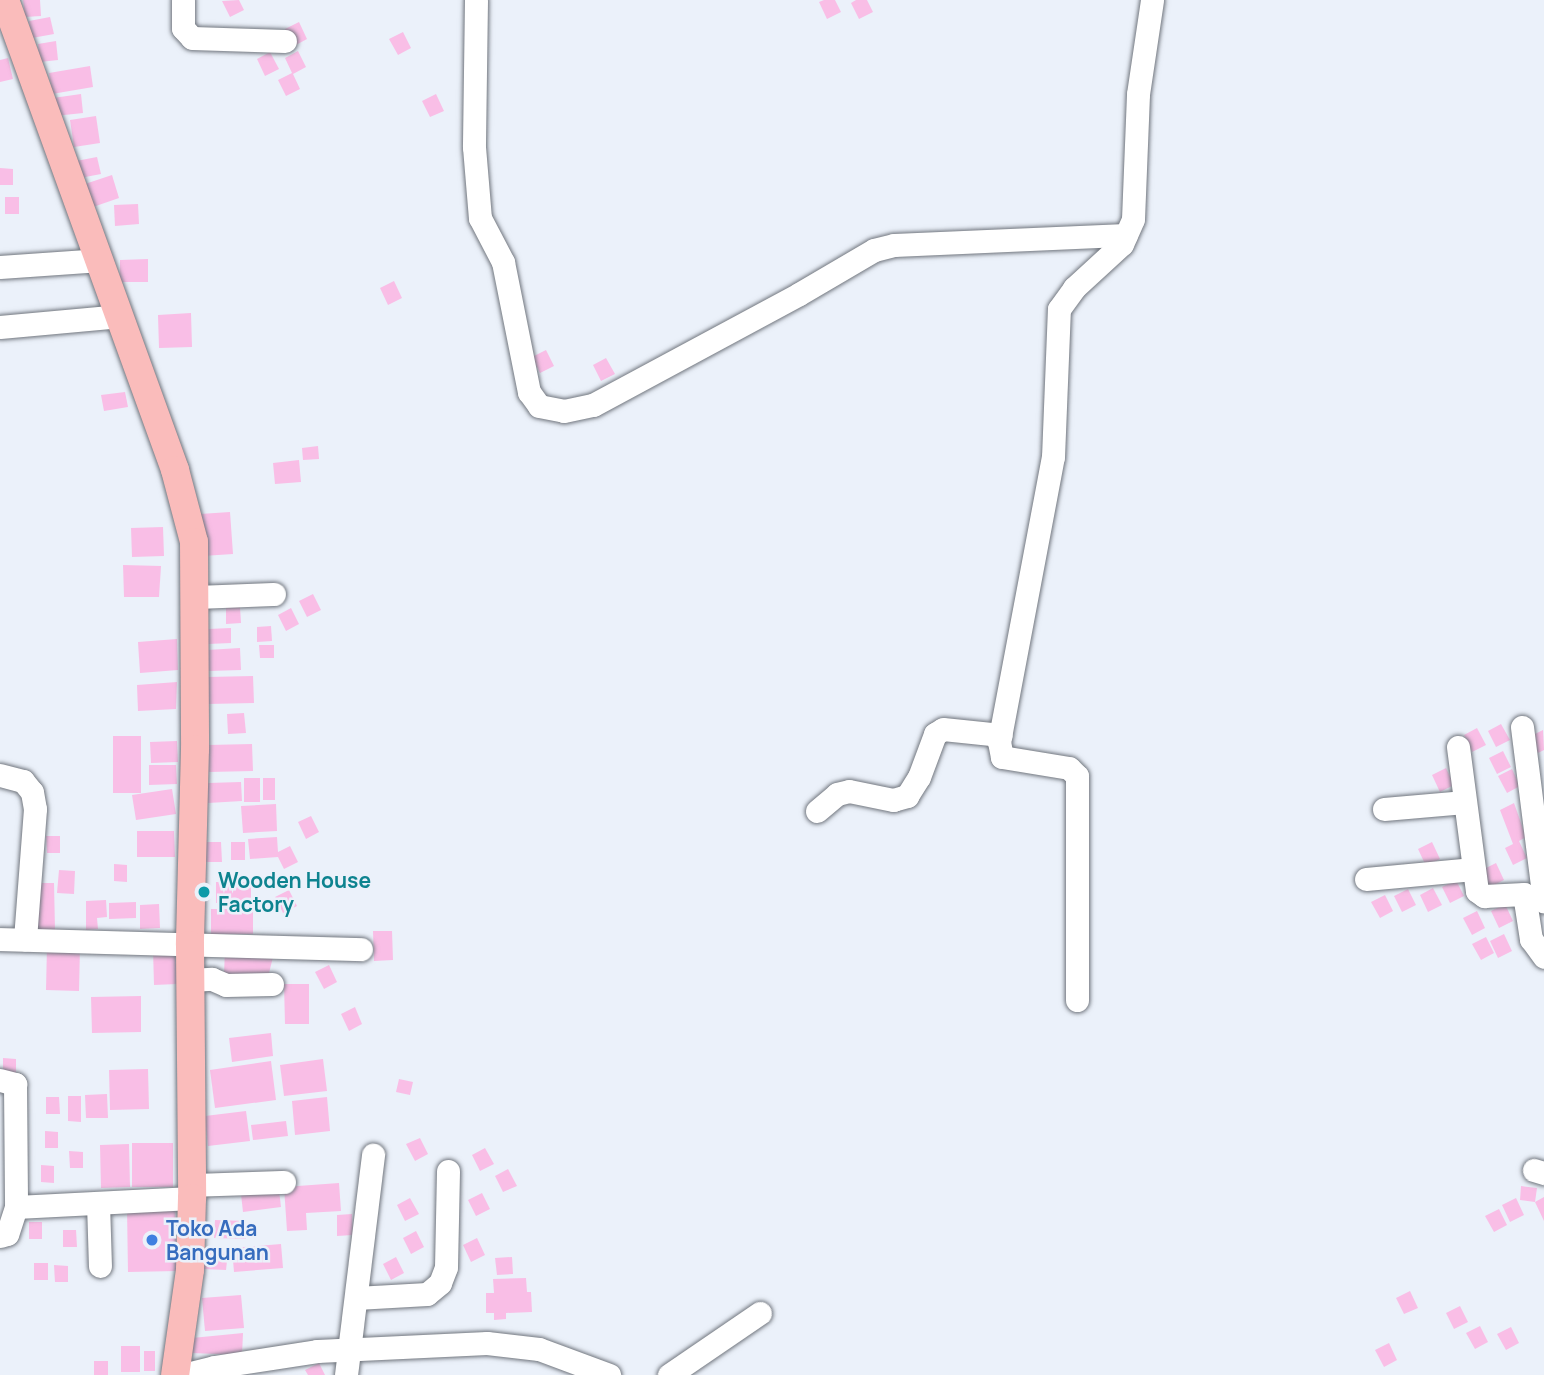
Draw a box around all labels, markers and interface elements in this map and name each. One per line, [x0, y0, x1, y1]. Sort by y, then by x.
place label: Wooden House Factory [218, 867, 371, 917]
marker: Wooden House Factory [196, 884, 212, 900]
place label: Toko Ada Bangunan [166, 1215, 269, 1265]
marker: Toko Ada Bangunan [144, 1232, 160, 1248]

